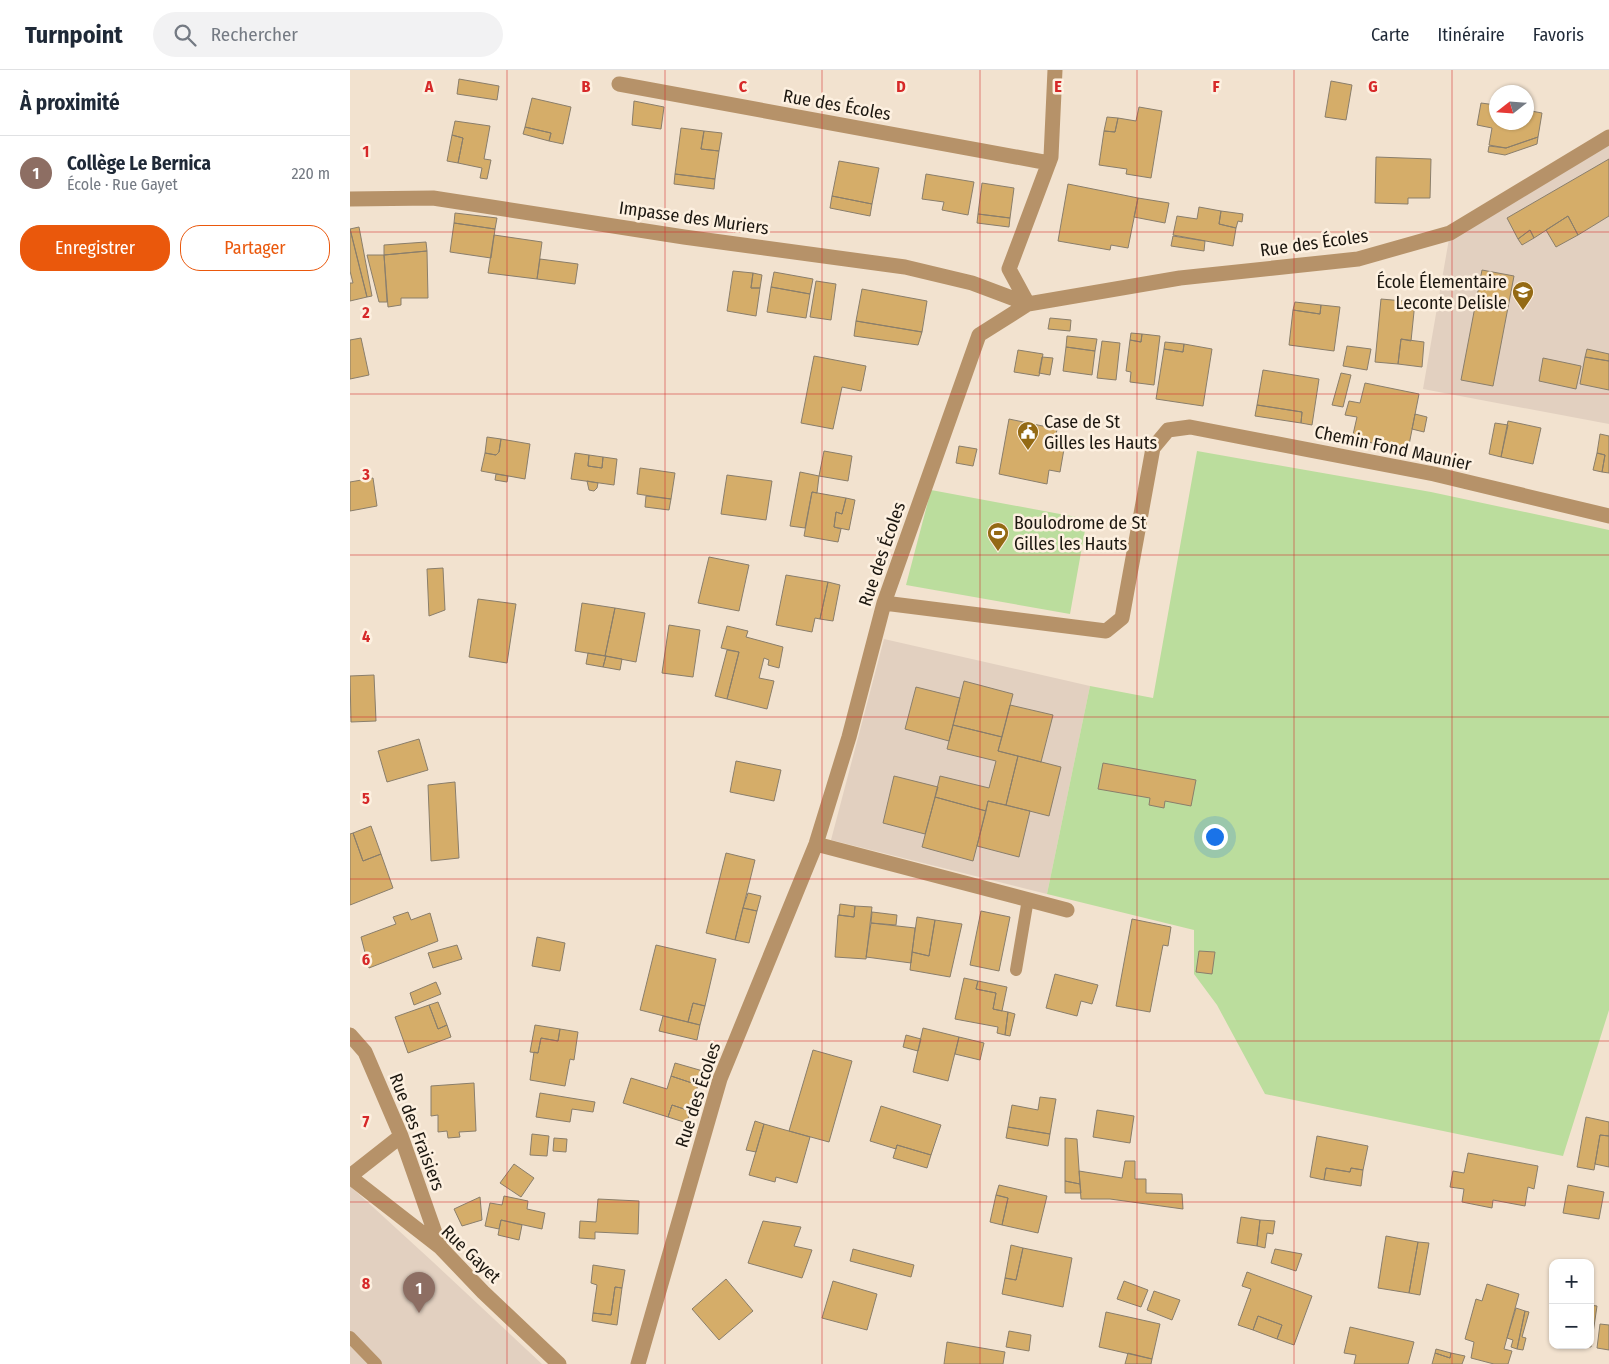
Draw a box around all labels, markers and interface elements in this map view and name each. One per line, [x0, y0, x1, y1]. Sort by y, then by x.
search box [153, 12, 503, 57]
text: Turnpoint [25, 21, 123, 49]
icon: search [171, 21, 199, 49]
text: Rechercher [211, 23, 298, 46]
text: Carte [1371, 24, 1409, 46]
text: Itinéraire [1437, 24, 1505, 46]
text: Favoris [1533, 24, 1584, 46]
text: A [424, 77, 434, 96]
text: B [582, 77, 591, 96]
text: C [739, 77, 748, 96]
text: D [896, 77, 906, 96]
text: E [1054, 77, 1062, 96]
text: F [1212, 77, 1220, 96]
text: G [1368, 77, 1378, 96]
street label: Rue des Écoles [781, 84, 893, 125]
north arrow [1489, 85, 1534, 130]
text: À proximité [20, 90, 120, 116]
text: 1 [363, 142, 369, 161]
text: Collège Le Bernica [67, 152, 211, 175]
text: 1 [33, 164, 39, 183]
text: 220 m [291, 164, 330, 183]
text: École · Rue Gayet [67, 175, 178, 194]
street label: Impasse des Muriers [618, 197, 771, 239]
street label: Rue des Écoles [1258, 223, 1370, 261]
button: Enregistrer [20, 225, 170, 271]
button: Partager [180, 225, 330, 271]
place label: École Élementaire Leconte Delisle [1376, 270, 1507, 314]
school or university icon: École Élementaire Leconte Delisle [1511, 280, 1535, 311]
text: 2 [361, 303, 370, 322]
place label: Case de St Gilles les Hauts [1044, 411, 1158, 454]
public building icon: Case de St Gilles les Hauts [1016, 420, 1040, 451]
street label: Chemin Fond Maunier [1313, 421, 1474, 476]
text: 3 [361, 465, 370, 484]
street label: Rue des Écoles [853, 498, 910, 609]
place label: Boulodrome de St Gilles les Hauts [1014, 512, 1146, 555]
sports icon: Boulodrome de St Gilles les Hauts [986, 521, 1010, 552]
text: 4 [362, 627, 370, 646]
text: 5 [362, 789, 370, 808]
your location [1202, 824, 1228, 850]
text: 6 [362, 950, 370, 969]
street label: Rue des Écoles [670, 1039, 725, 1150]
street label: Rue des Fraisiers [385, 1070, 450, 1194]
text: 7 [363, 1112, 370, 1131]
street label: Rue Gayet [437, 1220, 505, 1288]
map controls [1549, 1259, 1594, 1349]
button: + [1549, 1259, 1594, 1304]
pin: 1 [403, 1272, 435, 1313]
text: 8 [362, 1274, 371, 1293]
button: − [1549, 1304, 1594, 1349]

